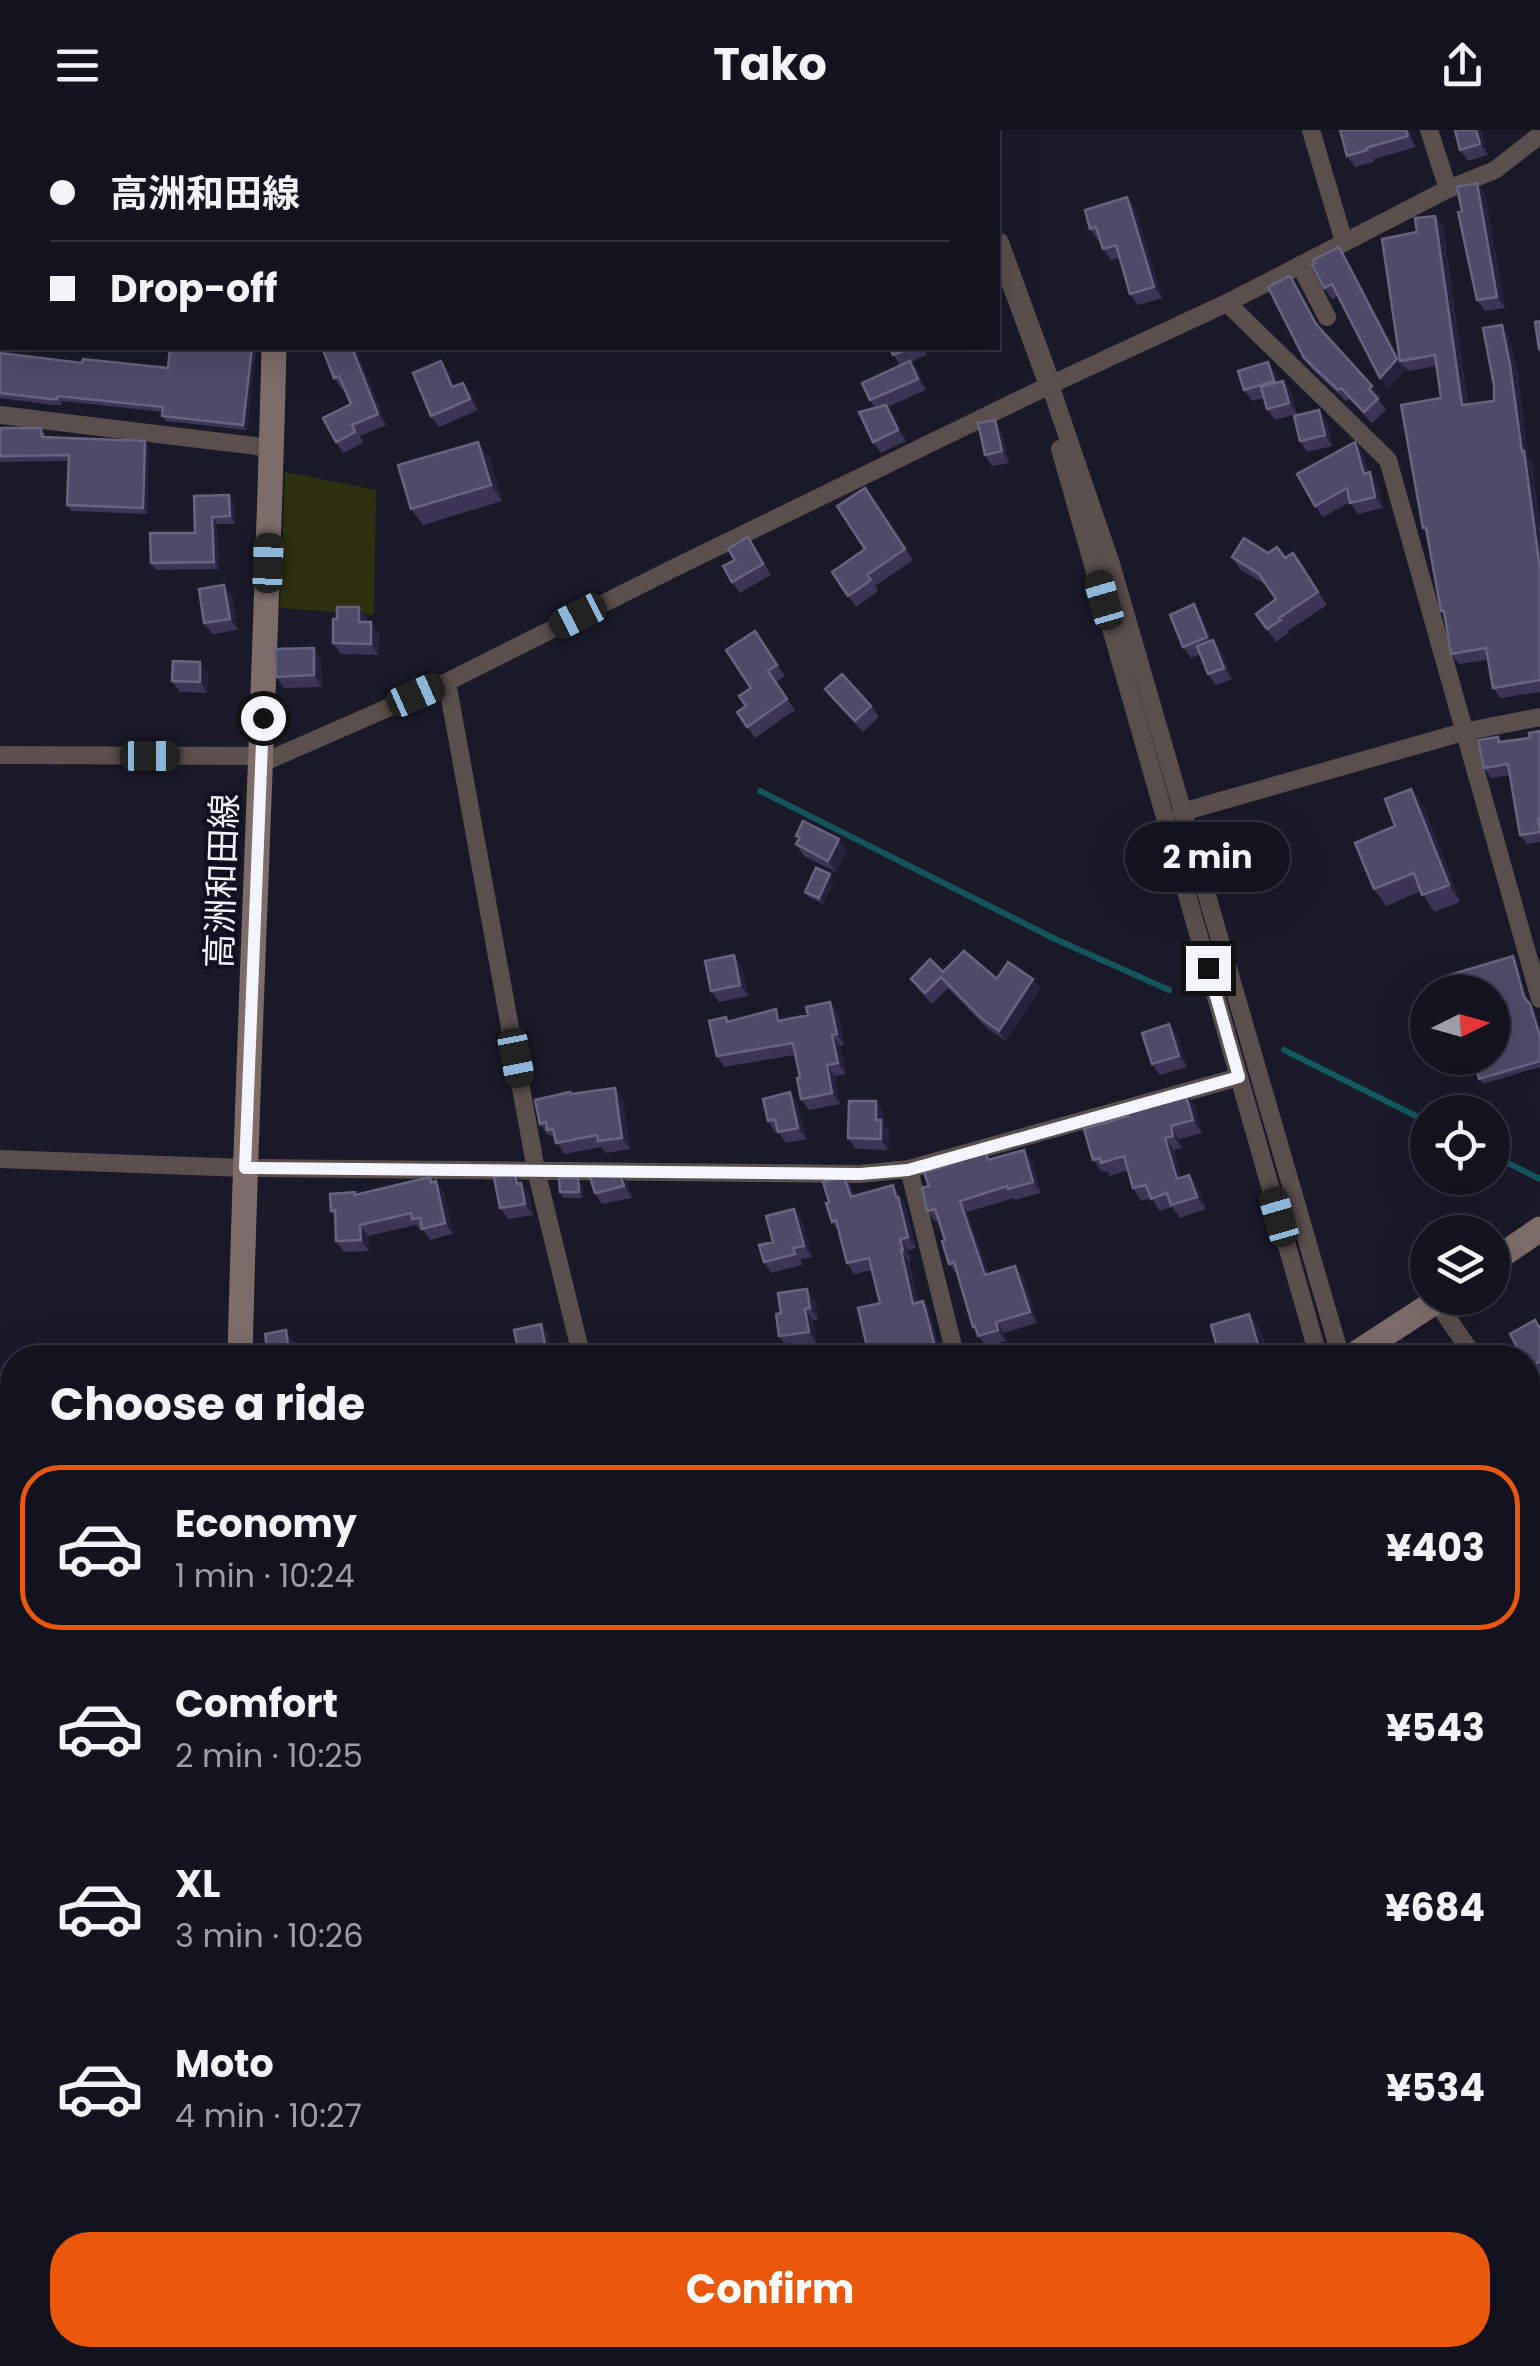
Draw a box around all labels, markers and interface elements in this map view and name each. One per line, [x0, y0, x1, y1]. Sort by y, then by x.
text: Tako [713, 33, 827, 96]
icon: menu [50, 38, 105, 93]
icon: share [1435, 38, 1490, 93]
text: 高洲和田線 [110, 167, 300, 220]
text: Drop-off [110, 262, 278, 315]
car [252, 532, 284, 594]
car [1081, 567, 1127, 633]
car [544, 589, 612, 643]
car [382, 669, 450, 721]
route start [241, 696, 286, 741]
car [120, 741, 180, 771]
street label: 高洲和田線 [194, 793, 249, 969]
callout: 2 min [1126, 823, 1290, 893]
text: 2 min [1163, 834, 1252, 879]
route end [1186, 946, 1231, 991]
north arrow [1410, 975, 1510, 1075]
map controls [1410, 975, 1510, 1315]
car [496, 1026, 536, 1090]
button: locate [1410, 1095, 1510, 1195]
car [1256, 1184, 1302, 1250]
button: layers [1410, 1215, 1510, 1315]
text: Choose a ride [50, 1373, 365, 1436]
text: Economy [175, 1497, 357, 1550]
icon: car [55, 1503, 145, 1593]
text: ¥403 [1386, 1521, 1485, 1574]
text: 1 min · 10:24 [175, 1553, 355, 1598]
text: Comfort [175, 1677, 338, 1730]
icon: car [55, 1683, 145, 1773]
text: ¥543 [1386, 1701, 1485, 1754]
text: 2 min · 10:25 [175, 1733, 363, 1778]
text: XL [175, 1857, 220, 1910]
icon: car [55, 1863, 145, 1953]
text: ¥684 [1385, 1881, 1485, 1934]
text: 3 min · 10:26 [175, 1913, 363, 1958]
text: Moto [175, 2037, 274, 2090]
icon: car [55, 2043, 145, 2133]
text: ¥534 [1386, 2061, 1485, 2114]
text: 4 min · 10:27 [175, 2093, 362, 2138]
button: Confirm [50, 2232, 1490, 2347]

